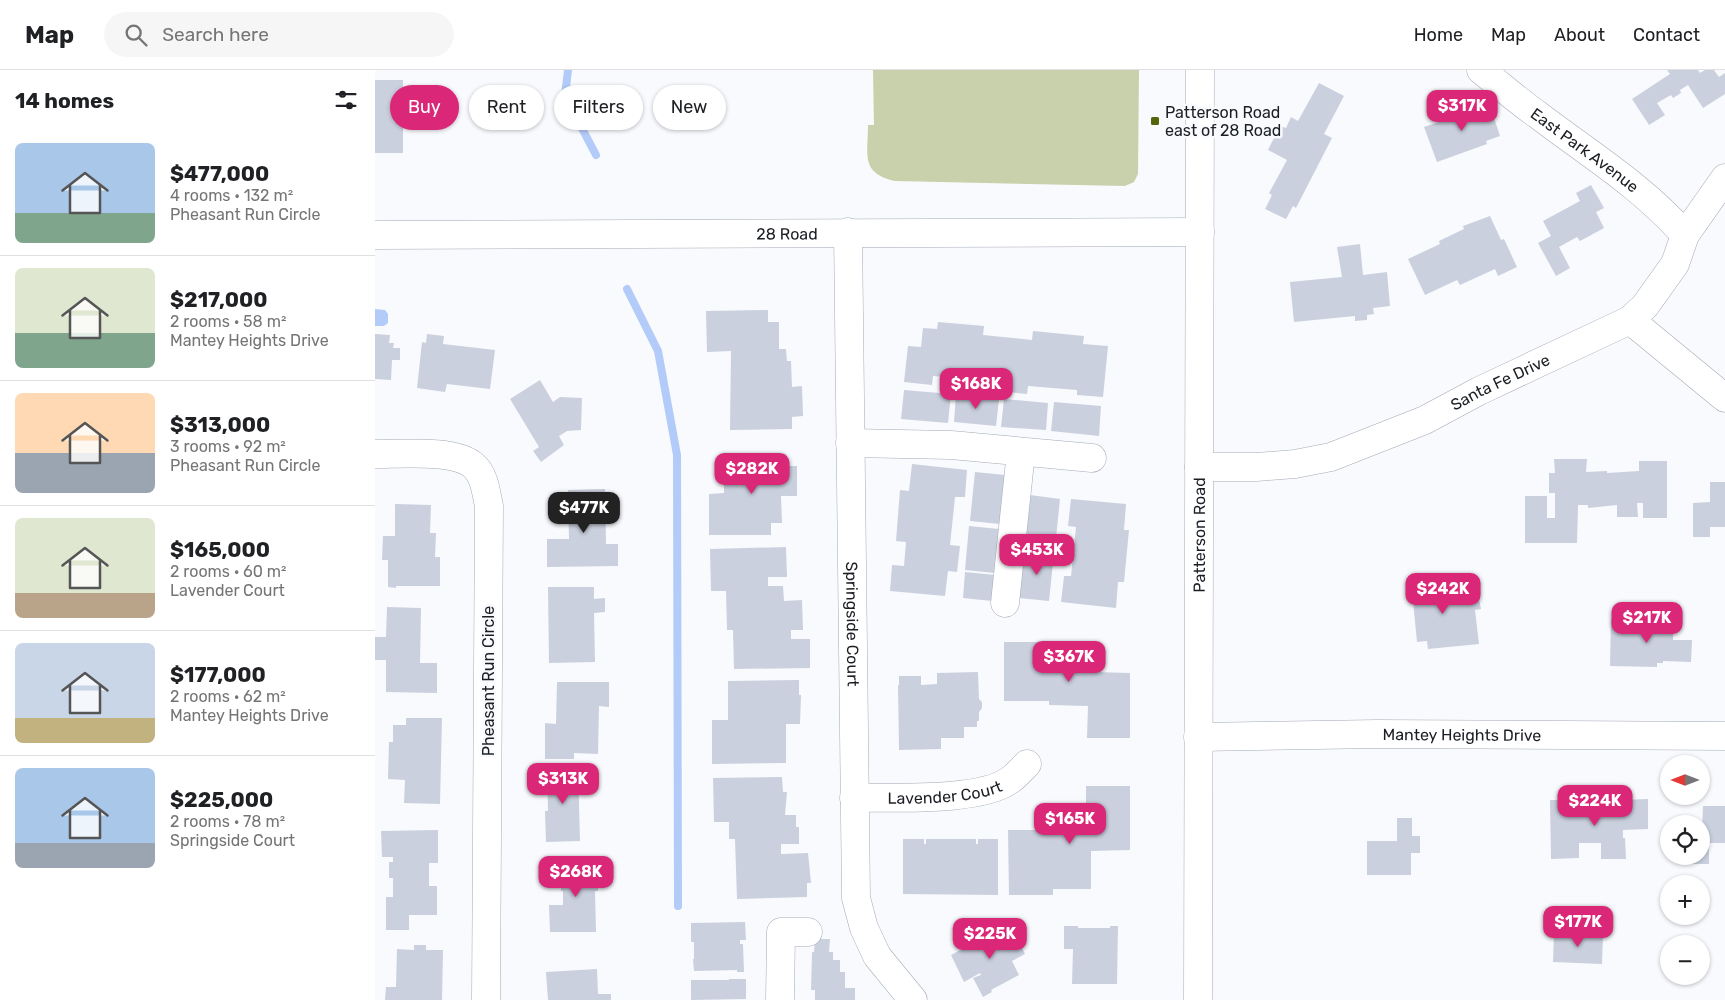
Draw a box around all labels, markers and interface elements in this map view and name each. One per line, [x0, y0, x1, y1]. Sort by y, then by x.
search box [104, 12, 454, 57]
text: Map [25, 21, 74, 49]
icon: search [122, 21, 150, 49]
text: Search here [162, 23, 269, 46]
text: Home [1414, 24, 1463, 46]
text: Map [1491, 24, 1526, 46]
text: About [1554, 24, 1605, 46]
text: Contact [1633, 24, 1700, 46]
chip: Buy [390, 85, 459, 130]
chip: Rent [469, 85, 544, 130]
chip: Filters [554, 85, 643, 130]
chip: New [653, 85, 726, 130]
icon: filters [332, 86, 360, 114]
text: 14 homes [15, 88, 114, 113]
pin: $317K [1427, 90, 1497, 132]
text: $317K [1438, 96, 1486, 115]
place label: Patterson Road east of 28 Road [1165, 103, 1281, 140]
street label: East Park Avenue [1527, 104, 1642, 197]
marker: Patterson Road east of 28 Road [1149, 115, 1161, 127]
text: $477,000 [170, 161, 269, 186]
icon: home [55, 163, 115, 223]
text: 4 rooms · 132 m² [170, 186, 293, 205]
text: Pheasant Run Circle [170, 205, 320, 224]
street label: 28 Road [756, 224, 818, 244]
text: $217,000 [170, 287, 267, 312]
icon: home [55, 288, 115, 348]
text: 2 rooms · 58 m² [170, 312, 286, 331]
text: Mantey Heights Drive [170, 331, 329, 350]
street label: Santa Fe Drive [1447, 350, 1553, 415]
pin: $168K [941, 368, 1011, 410]
text: $168K [951, 374, 1001, 393]
text: $313,000 [170, 412, 270, 437]
icon: home [55, 413, 115, 473]
text: 3 rooms · 92 m² [170, 437, 286, 456]
pin: $282K [717, 452, 787, 495]
text: Pheasant Run Circle [170, 456, 320, 475]
text: $282K [726, 459, 778, 478]
street label: Patterson Road [1190, 477, 1209, 593]
pin: $477K [549, 492, 619, 534]
text: $477K [559, 498, 609, 517]
pin: $453K [1002, 534, 1072, 576]
text: $165,000 [170, 537, 270, 562]
icon: home [55, 538, 115, 598]
text: $453K [1010, 540, 1064, 559]
street label: Springside Court [842, 561, 862, 687]
text: 2 rooms · 60 m² [170, 562, 287, 581]
pin: $242K [1408, 572, 1478, 615]
text: $242K [1417, 579, 1469, 598]
text: Lavender Court [170, 581, 285, 600]
pin: $217K [1612, 602, 1682, 644]
street label: Pheasant Run Circle [479, 606, 498, 756]
text: $217K [1623, 608, 1671, 627]
pin: $367K [1034, 640, 1104, 683]
text: $367K [1044, 647, 1094, 666]
text: $177,000 [170, 662, 266, 687]
icon: home [55, 663, 115, 723]
text: 2 rooms · 62 m² [170, 687, 286, 706]
text: Mantey Heights Drive [170, 706, 329, 725]
street label: Mantey Heights Drive [1383, 725, 1541, 745]
north arrow [1660, 755, 1710, 805]
map controls [1660, 755, 1710, 985]
pin: $313K [528, 762, 598, 805]
text: $313K [538, 769, 588, 788]
street label: Lavender Court [887, 777, 1005, 808]
pin: $224K [1560, 784, 1630, 827]
text: $225,000 [170, 787, 273, 812]
icon: home [55, 788, 115, 848]
text: $224K [1569, 791, 1621, 810]
pin: $165K [1035, 802, 1105, 845]
text: $165K [1045, 809, 1095, 828]
text: 2 rooms · 78 m² [170, 812, 285, 831]
button: locate [1660, 815, 1710, 865]
text: Springside Court [170, 831, 295, 850]
pin: $268K [541, 856, 611, 898]
text: $268K [550, 862, 602, 881]
button: + [1660, 875, 1710, 925]
pin: $177K [1543, 906, 1613, 948]
text: $177K [1554, 912, 1602, 931]
pin: $225K [955, 918, 1025, 960]
text: $225K [964, 924, 1016, 943]
button: − [1660, 935, 1710, 985]

